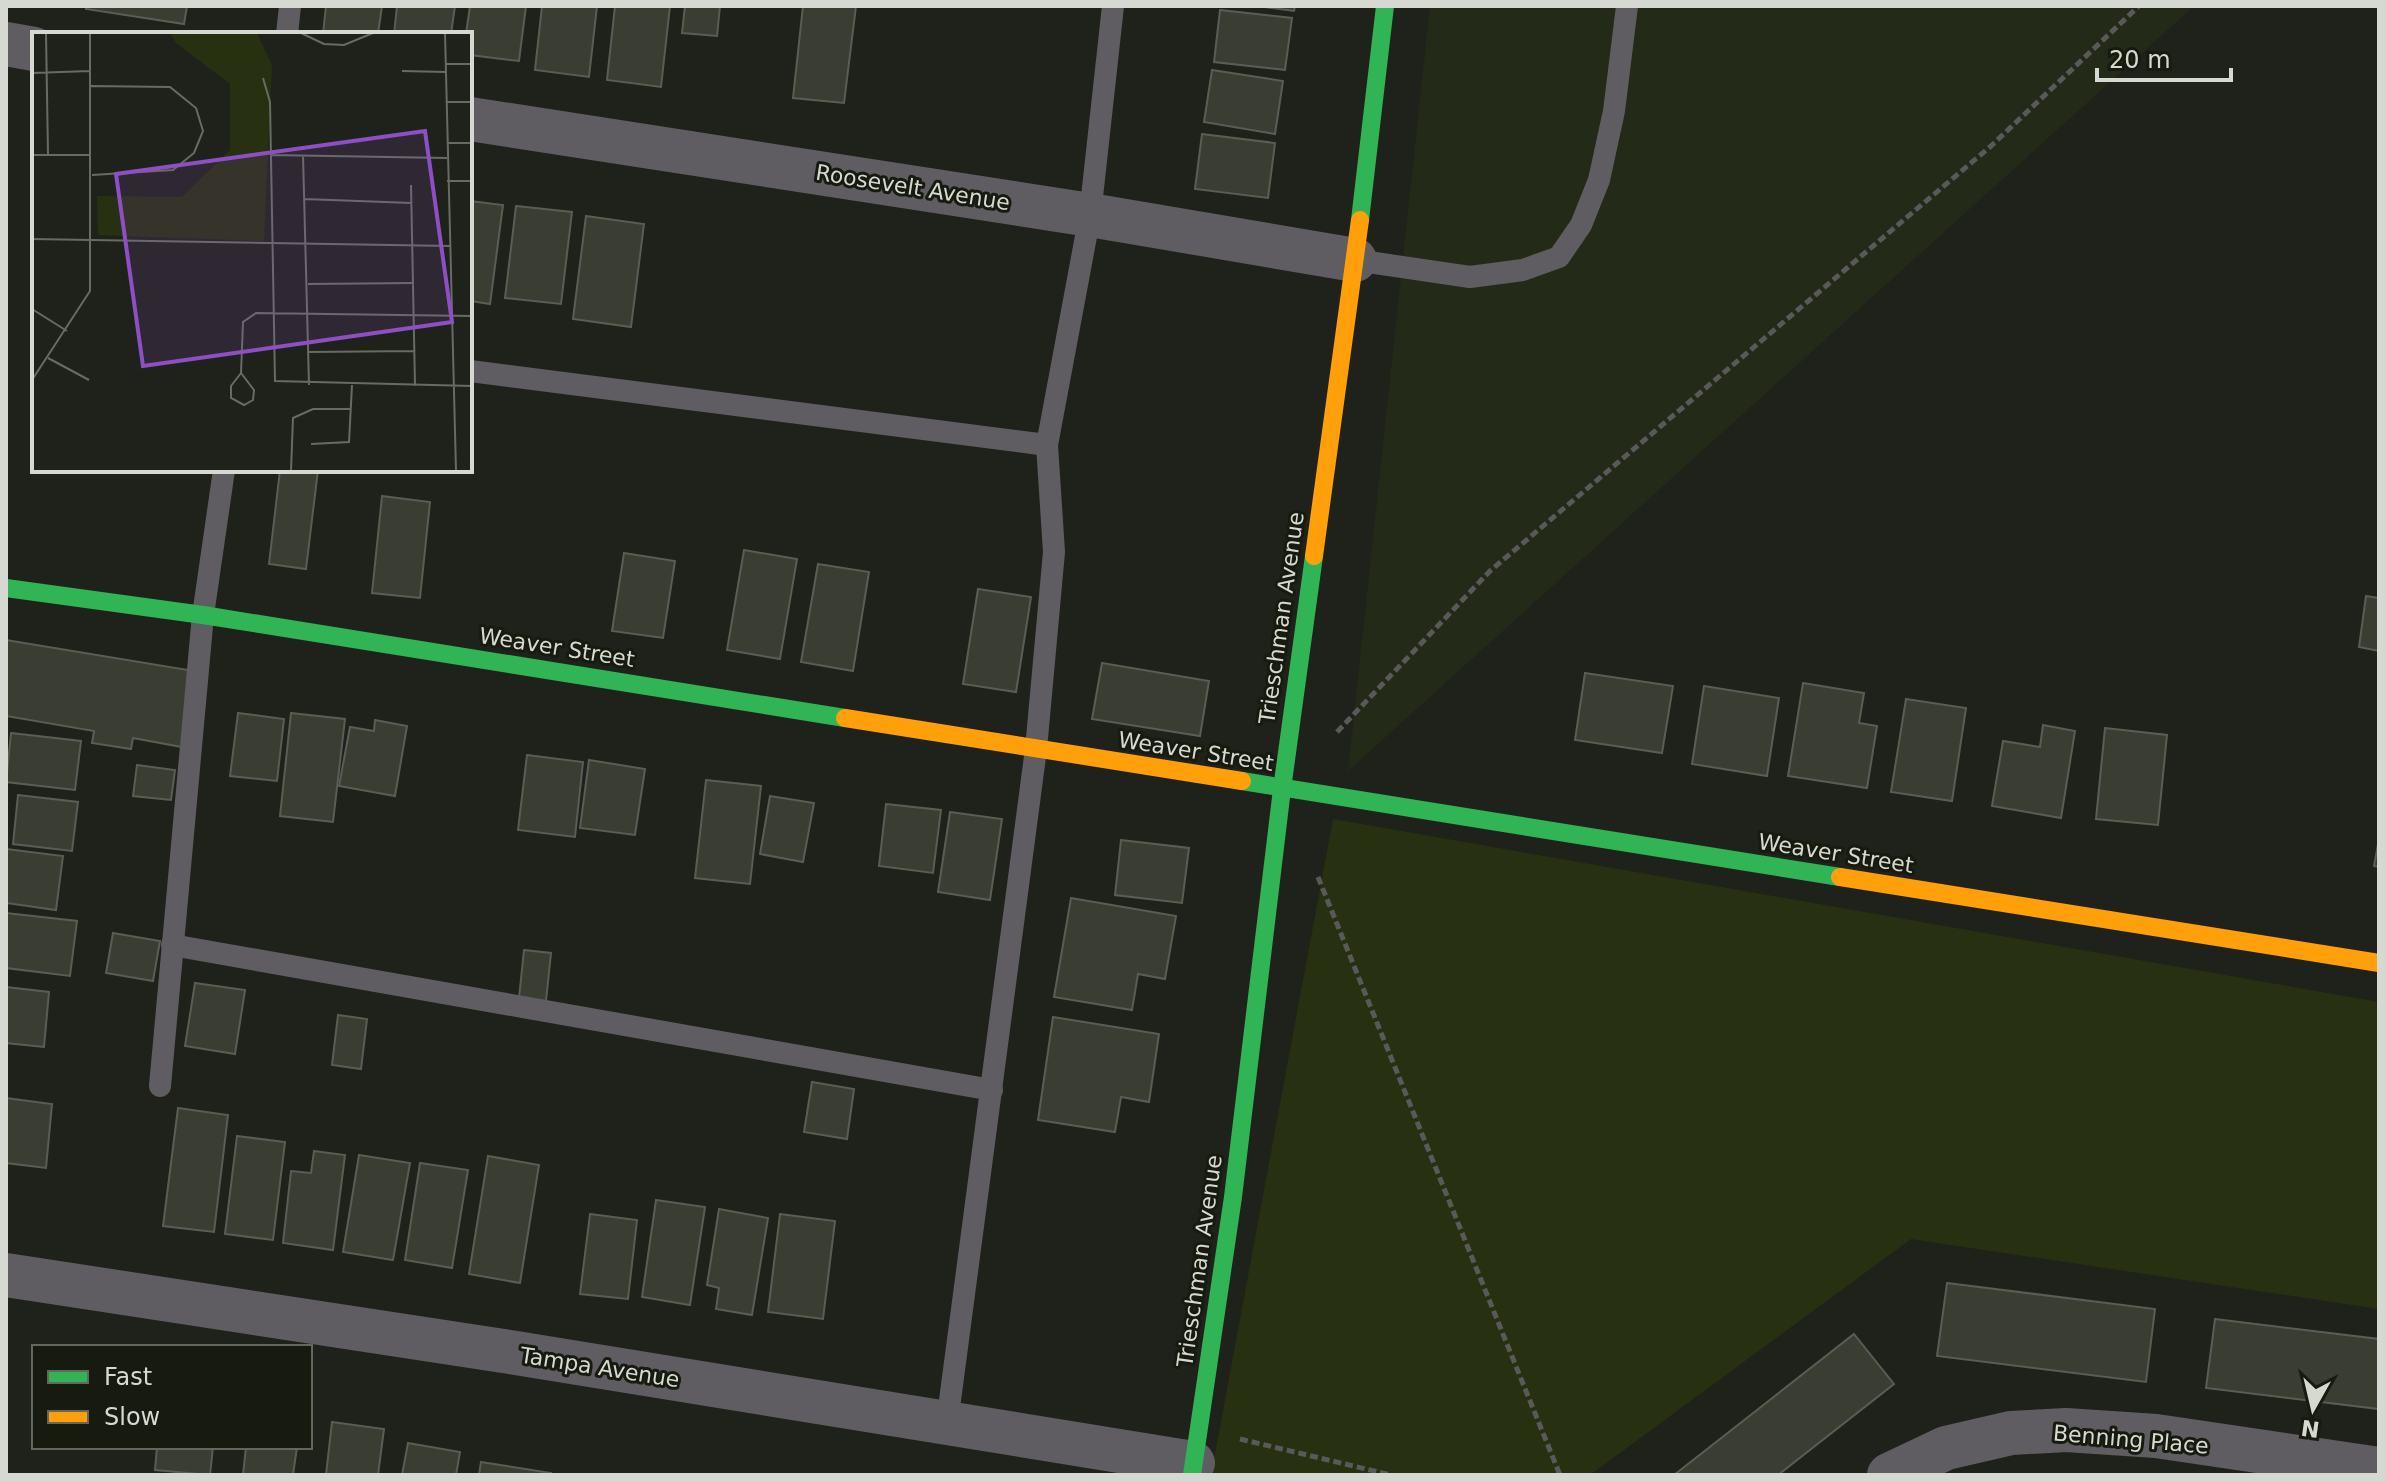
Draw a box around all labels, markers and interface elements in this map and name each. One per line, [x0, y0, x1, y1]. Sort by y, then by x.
inset map [32, 32, 472, 472]
scale bar [2097, 32, 2231, 82]
text: 20 m [2109, 46, 2171, 74]
street label: Roosevelt Avenue [814, 160, 1012, 215]
street label: Trieschman Avenue [1254, 510, 1309, 727]
street label: Weaver Street [477, 623, 637, 672]
street label: Weaver Street [1116, 727, 1276, 776]
street label: Weaver Street [1756, 829, 1916, 878]
street label: Trieschman Avenue [1172, 1153, 1227, 1370]
street label: Tampa Avenue [518, 1342, 681, 1392]
legend [32, 1345, 312, 1449]
text: Fast [104, 1363, 152, 1391]
north arrow [2273, 1369, 2353, 1449]
text: Slow [104, 1403, 160, 1431]
text: N [2299, 1415, 2321, 1442]
street label: Benning Place [2052, 1420, 2210, 1459]

